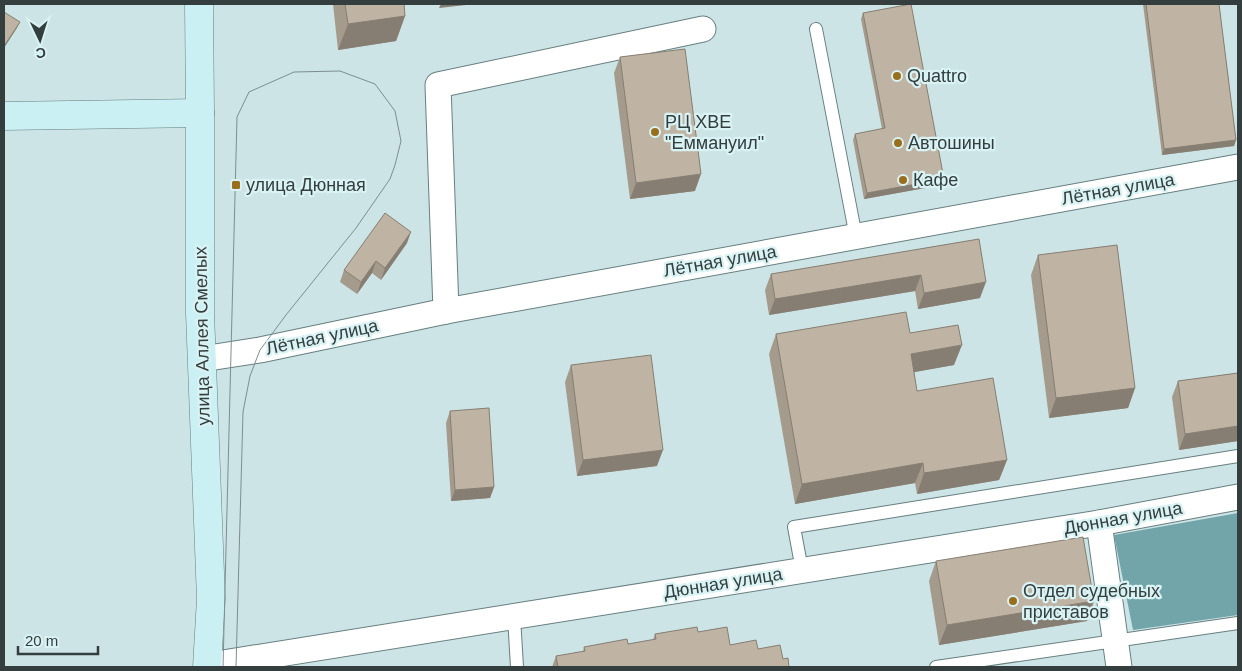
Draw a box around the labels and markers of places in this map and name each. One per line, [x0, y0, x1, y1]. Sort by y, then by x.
place label: Quattro [907, 66, 967, 86]
marker: Quattro [891, 70, 903, 82]
place label: РЦ ХВЕ "Еммануил" [665, 112, 764, 153]
marker: РЦ ХВЕ "Еммануил" [649, 126, 661, 138]
place label: Автошины [908, 133, 995, 153]
marker: Автошины [892, 137, 904, 149]
place label: Кафе [913, 170, 958, 190]
marker: Кафе [897, 174, 909, 186]
place label: улица Дюнная [246, 175, 366, 195]
marker: улица Дюнная [230, 179, 242, 191]
place label: Отдел судебных приставов [1023, 581, 1160, 622]
marker: Отдел судебных приставов [1007, 595, 1019, 607]

